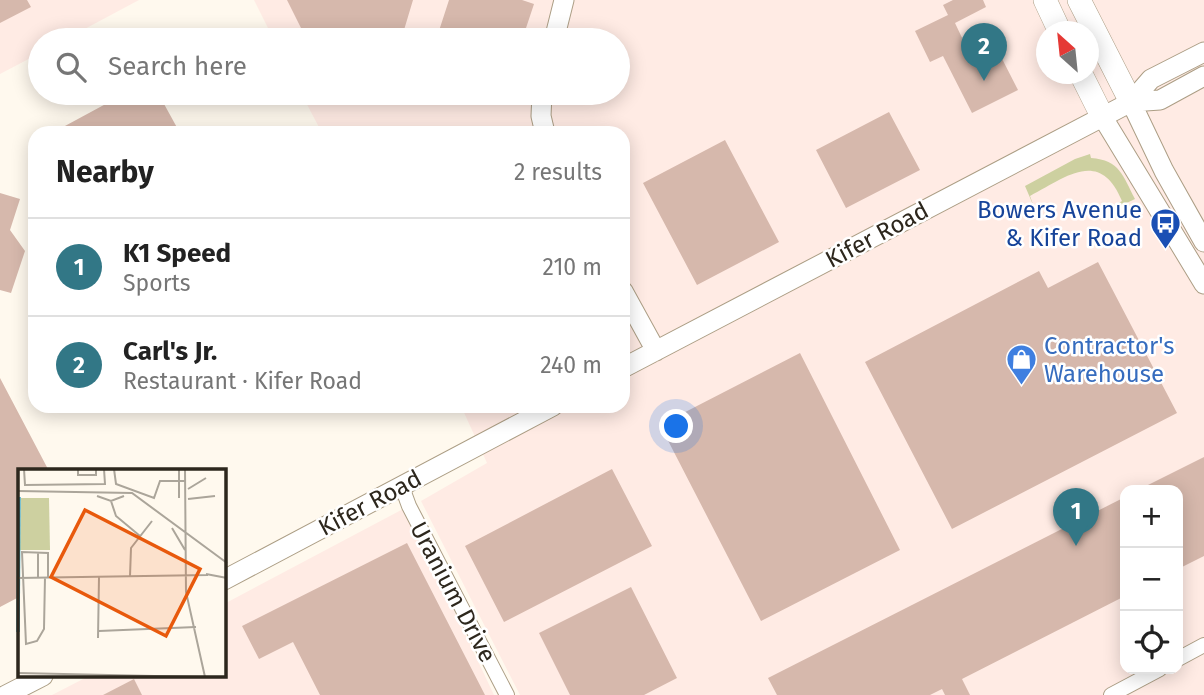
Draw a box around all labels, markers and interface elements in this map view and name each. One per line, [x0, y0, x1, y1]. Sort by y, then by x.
north arrow [1036, 21, 1099, 84]
pin: 2 [961, 23, 1007, 81]
search box [28, 28, 630, 105]
icon: search [52, 48, 90, 86]
text: Search here [108, 51, 247, 82]
text: Nearby [56, 154, 154, 190]
text: 2 results [514, 158, 602, 186]
street label: Kifer Road [821, 196, 933, 274]
place label: Bowers Avenue & Kifer Road [977, 196, 1142, 252]
bus stop icon: Bowers Avenue & Kifer Road [1148, 207, 1182, 251]
text: K1 Speed [123, 238, 231, 269]
text: 1 [74, 253, 84, 281]
text: 210 m [543, 253, 602, 281]
text: Sports [123, 269, 191, 297]
place label: Contractor's Warehouse [1044, 332, 1175, 388]
text: Carl's Jr. [123, 336, 217, 367]
shop icon: Contractor's Warehouse [1004, 343, 1038, 387]
text: 2 [73, 351, 85, 379]
text: 240 m [540, 351, 602, 379]
text: Restaurant · Kifer Road [123, 367, 362, 395]
your location [659, 409, 693, 443]
street label: Kifer Road [314, 464, 426, 542]
inset map [18, 469, 226, 678]
map controls [1120, 485, 1183, 674]
button: + [1120, 485, 1183, 548]
pin: 1 [1053, 488, 1099, 546]
street label: Uranium Drive [404, 517, 502, 667]
button: − [1120, 548, 1183, 611]
button: locate [1120, 611, 1183, 674]

